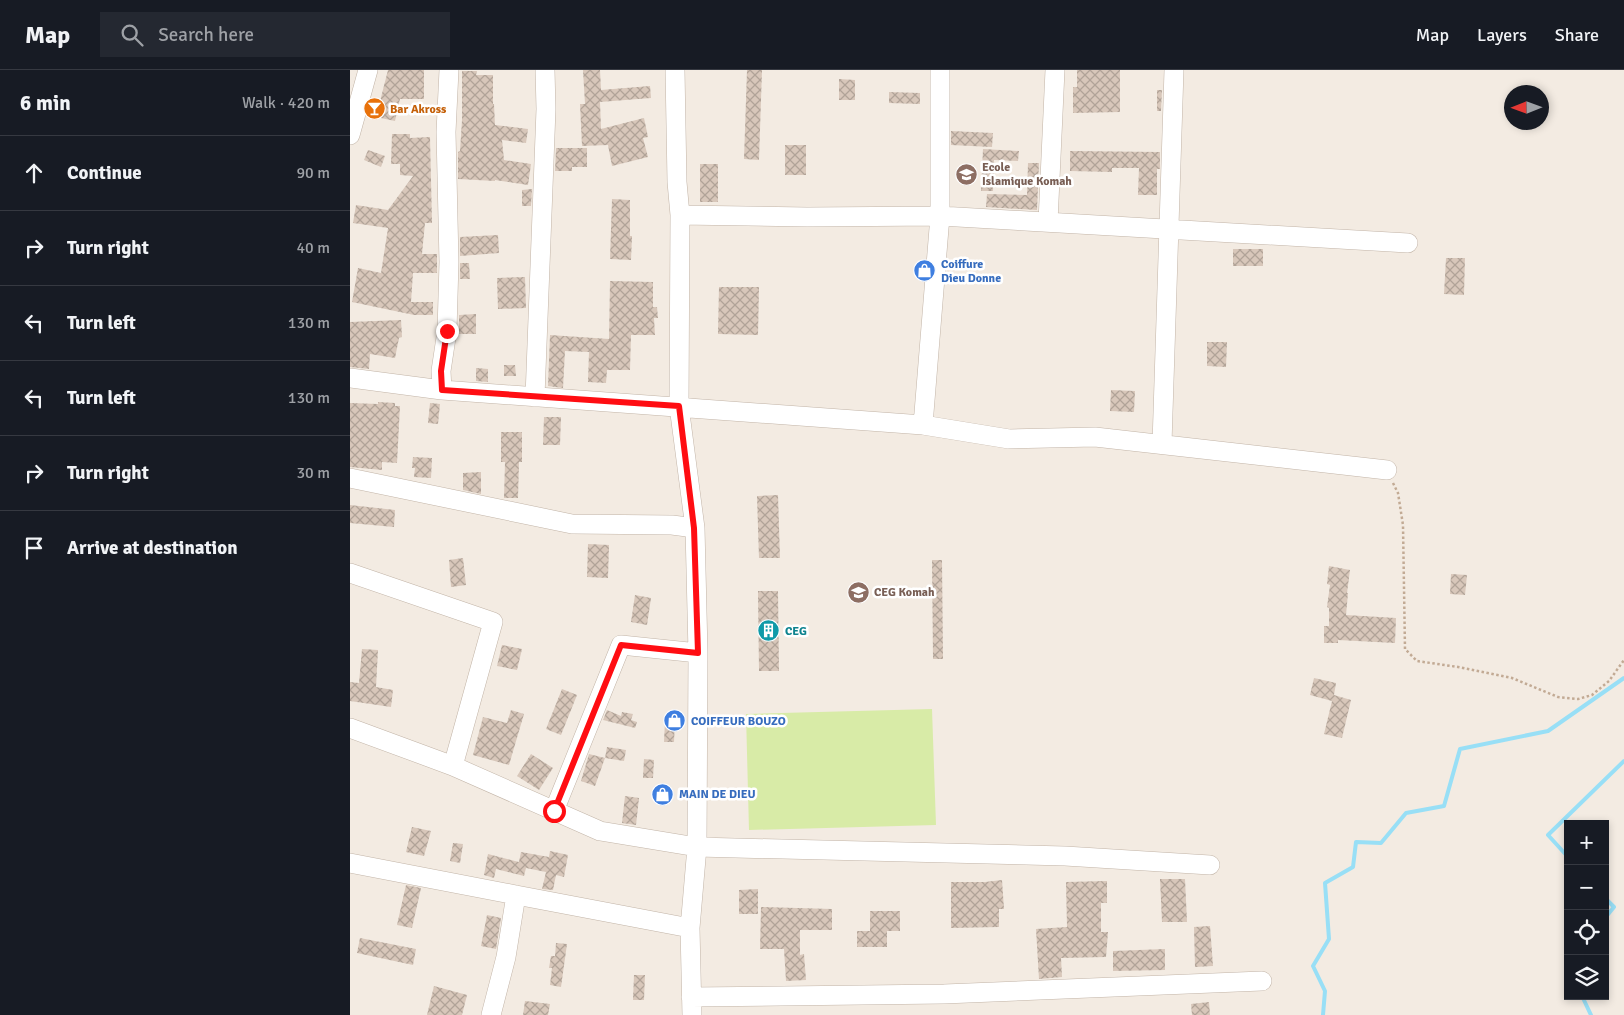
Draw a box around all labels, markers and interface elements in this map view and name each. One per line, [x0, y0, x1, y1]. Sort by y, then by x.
search box [100, 12, 450, 57]
text: Map [25, 20, 70, 50]
icon: search [118, 21, 146, 49]
text: Search here [158, 23, 254, 47]
text: Map [1416, 24, 1449, 46]
text: Layers [1477, 24, 1527, 46]
text: Share [1555, 24, 1599, 46]
north arrow [1504, 85, 1549, 130]
text: 6 min [20, 90, 71, 116]
text: Walk · 420 m [242, 93, 330, 113]
bar icon: Bar Akross [362, 97, 386, 121]
place label: Bar Akross [390, 102, 447, 117]
icon: ahead [20, 159, 48, 187]
place label: Ecole Islamique Komah [982, 160, 1072, 189]
text: Continue [67, 161, 142, 185]
school or university icon: Ecole Islamique Komah [954, 162, 978, 186]
text: 90 m [296, 163, 330, 183]
icon: right [20, 234, 48, 262]
text: Turn right [67, 236, 149, 260]
text: 40 m [296, 238, 330, 258]
place label: Coiffure Dieu Donne [941, 257, 1001, 286]
shop icon: Coiffure Dieu Donne [913, 259, 937, 283]
icon: left [20, 309, 48, 337]
text: Turn left [67, 311, 136, 335]
text: 130 m [288, 313, 330, 333]
route end [436, 320, 459, 343]
icon: left [20, 384, 48, 412]
text: Turn left [67, 386, 136, 410]
text: 130 m [288, 388, 330, 408]
icon: right [20, 459, 48, 487]
text: Turn right [67, 461, 149, 485]
text: 30 m [296, 463, 330, 483]
icon: arrive [20, 534, 48, 562]
text: Arrive at destination [67, 536, 238, 560]
school or university icon: CEG Komah [846, 580, 870, 604]
place label: CEG Komah [874, 585, 935, 600]
building icon: CEG [757, 619, 781, 643]
place label: CEG [785, 624, 807, 639]
shop icon: COIFFEUR BOUZO [663, 709, 687, 733]
place label: COIFFEUR BOUZO [691, 714, 786, 729]
shop icon: MAIN DE DIEU [651, 782, 675, 806]
place label: MAIN DE DIEU [679, 787, 756, 802]
route start [543, 800, 566, 823]
map controls [1564, 820, 1609, 1000]
button: + [1564, 820, 1609, 865]
button: − [1564, 865, 1609, 910]
button: locate [1564, 910, 1609, 955]
button: layers [1564, 955, 1609, 1000]

